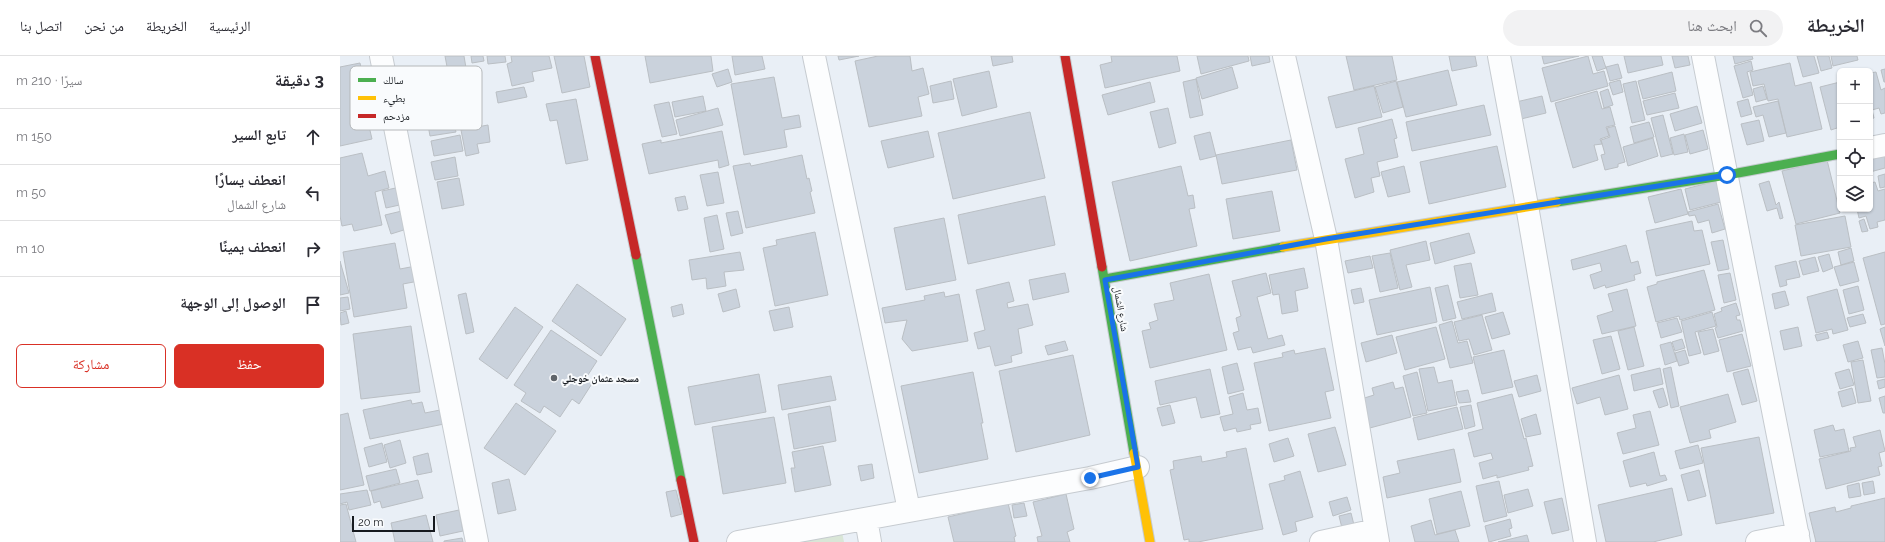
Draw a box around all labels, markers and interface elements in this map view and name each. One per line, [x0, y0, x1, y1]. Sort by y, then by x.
search box [1503, 10, 1783, 46]
text: الخريطة [1807, 14, 1865, 36]
text: ابحث هنا [1687, 17, 1737, 35]
icon: search [1747, 17, 1769, 39]
text: اتصل بنا [20, 18, 62, 34]
text: من نحن [84, 18, 124, 34]
text: الخريطة [146, 18, 187, 34]
text: الرئيسية [209, 18, 251, 34]
legend [350, 66, 482, 130]
map controls [1837, 68, 1873, 212]
button: + [1837, 68, 1873, 104]
text: 3 دقيقة [275, 70, 324, 90]
text: سيرًا · 210 m [16, 73, 82, 88]
text: سالك [383, 74, 403, 87]
text: بطيء [383, 92, 405, 107]
button: − [1837, 104, 1873, 140]
text: مزدحم [383, 110, 410, 124]
text: تابع السير [232, 126, 286, 144]
icon: ahead [302, 126, 324, 148]
text: 150 m [16, 129, 52, 144]
button: locate [1837, 140, 1873, 176]
route start [1718, 166, 1736, 184]
text: انعطف يسارًا [214, 171, 286, 189]
button: layers [1837, 176, 1873, 212]
icon: left [302, 182, 324, 204]
text: 50 m [16, 185, 46, 200]
text: شارع الشمال [227, 197, 286, 212]
text: انعطف يمينًا [219, 238, 286, 256]
icon: right [302, 238, 324, 260]
text: 10 m [16, 241, 45, 256]
street label: شارع الشمال [1111, 286, 1130, 333]
text: الوصول إلى الوجهة [180, 294, 286, 312]
icon: arrive [302, 294, 324, 316]
button: مشاركة [16, 344, 166, 388]
button: حفظ [174, 344, 324, 388]
marker: مسجد عثمان خوجلي [549, 373, 559, 383]
place label: مسجد عثمان خوجلي [562, 373, 639, 386]
route end [1081, 469, 1099, 487]
scale bar [352, 514, 435, 533]
text: 20 m [358, 516, 383, 529]

